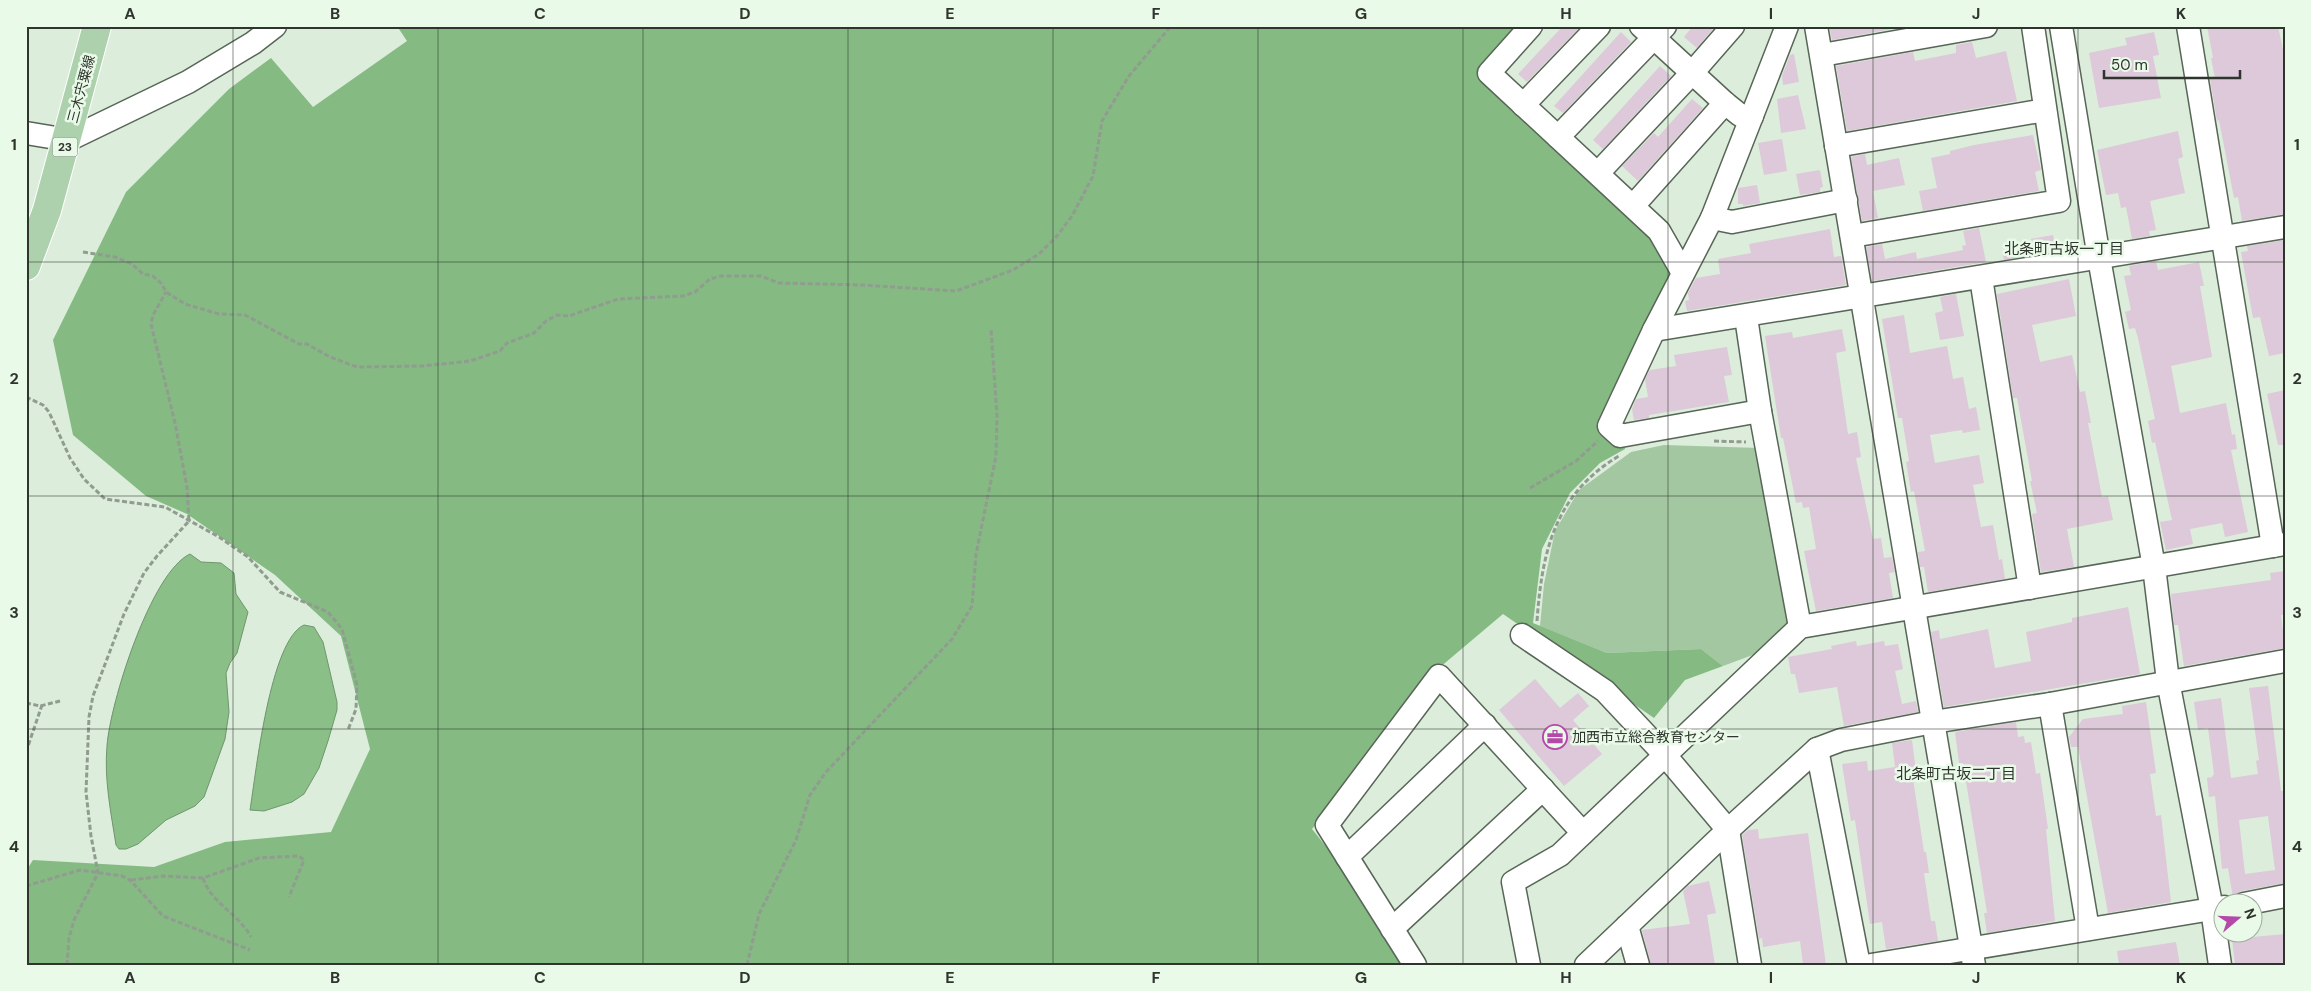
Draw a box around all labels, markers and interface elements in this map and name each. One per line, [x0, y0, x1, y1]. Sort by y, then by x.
text: A [124, 3, 136, 24]
text: B [330, 3, 340, 24]
text: C [534, 3, 546, 24]
text: D [739, 3, 751, 24]
text: E [945, 3, 955, 24]
text: F [1152, 3, 1161, 24]
text: G [1355, 3, 1367, 24]
text: H [1560, 3, 1572, 24]
text: I [1769, 3, 1773, 24]
text: J [1972, 3, 1980, 24]
text: K [2176, 3, 2187, 24]
scale bar [2104, 48, 2240, 80]
street label: 三木宍粟線 [63, 53, 99, 125]
text: 50 m [2111, 55, 2148, 75]
text: 1 [11, 134, 17, 155]
text: 1 [2294, 134, 2300, 155]
road number: 23 [52, 138, 78, 156]
district label: 北条町古坂一丁目 [2004, 239, 2124, 259]
text: 2 [9, 368, 19, 389]
text: 2 [2292, 368, 2302, 389]
text: 3 [9, 602, 19, 623]
text: 3 [2292, 602, 2302, 623]
office icon: 加西市立総合教育センター [1542, 724, 1568, 750]
place label: 加西市立総合教育センター [1572, 728, 1740, 746]
district label: 北条町古坂二丁目 [1896, 764, 2016, 784]
text: 4 [9, 836, 19, 857]
text: 4 [2292, 836, 2302, 857]
north arrow [2214, 894, 2264, 944]
text: N [2240, 906, 2260, 922]
text: A [124, 967, 136, 988]
text: B [330, 967, 340, 988]
text: C [534, 967, 546, 988]
text: D [739, 967, 751, 988]
text: E [945, 967, 955, 988]
text: F [1152, 967, 1161, 988]
text: G [1355, 967, 1367, 988]
text: H [1560, 967, 1572, 988]
text: I [1769, 967, 1773, 988]
text: J [1972, 967, 1980, 988]
text: K [2176, 967, 2187, 988]

